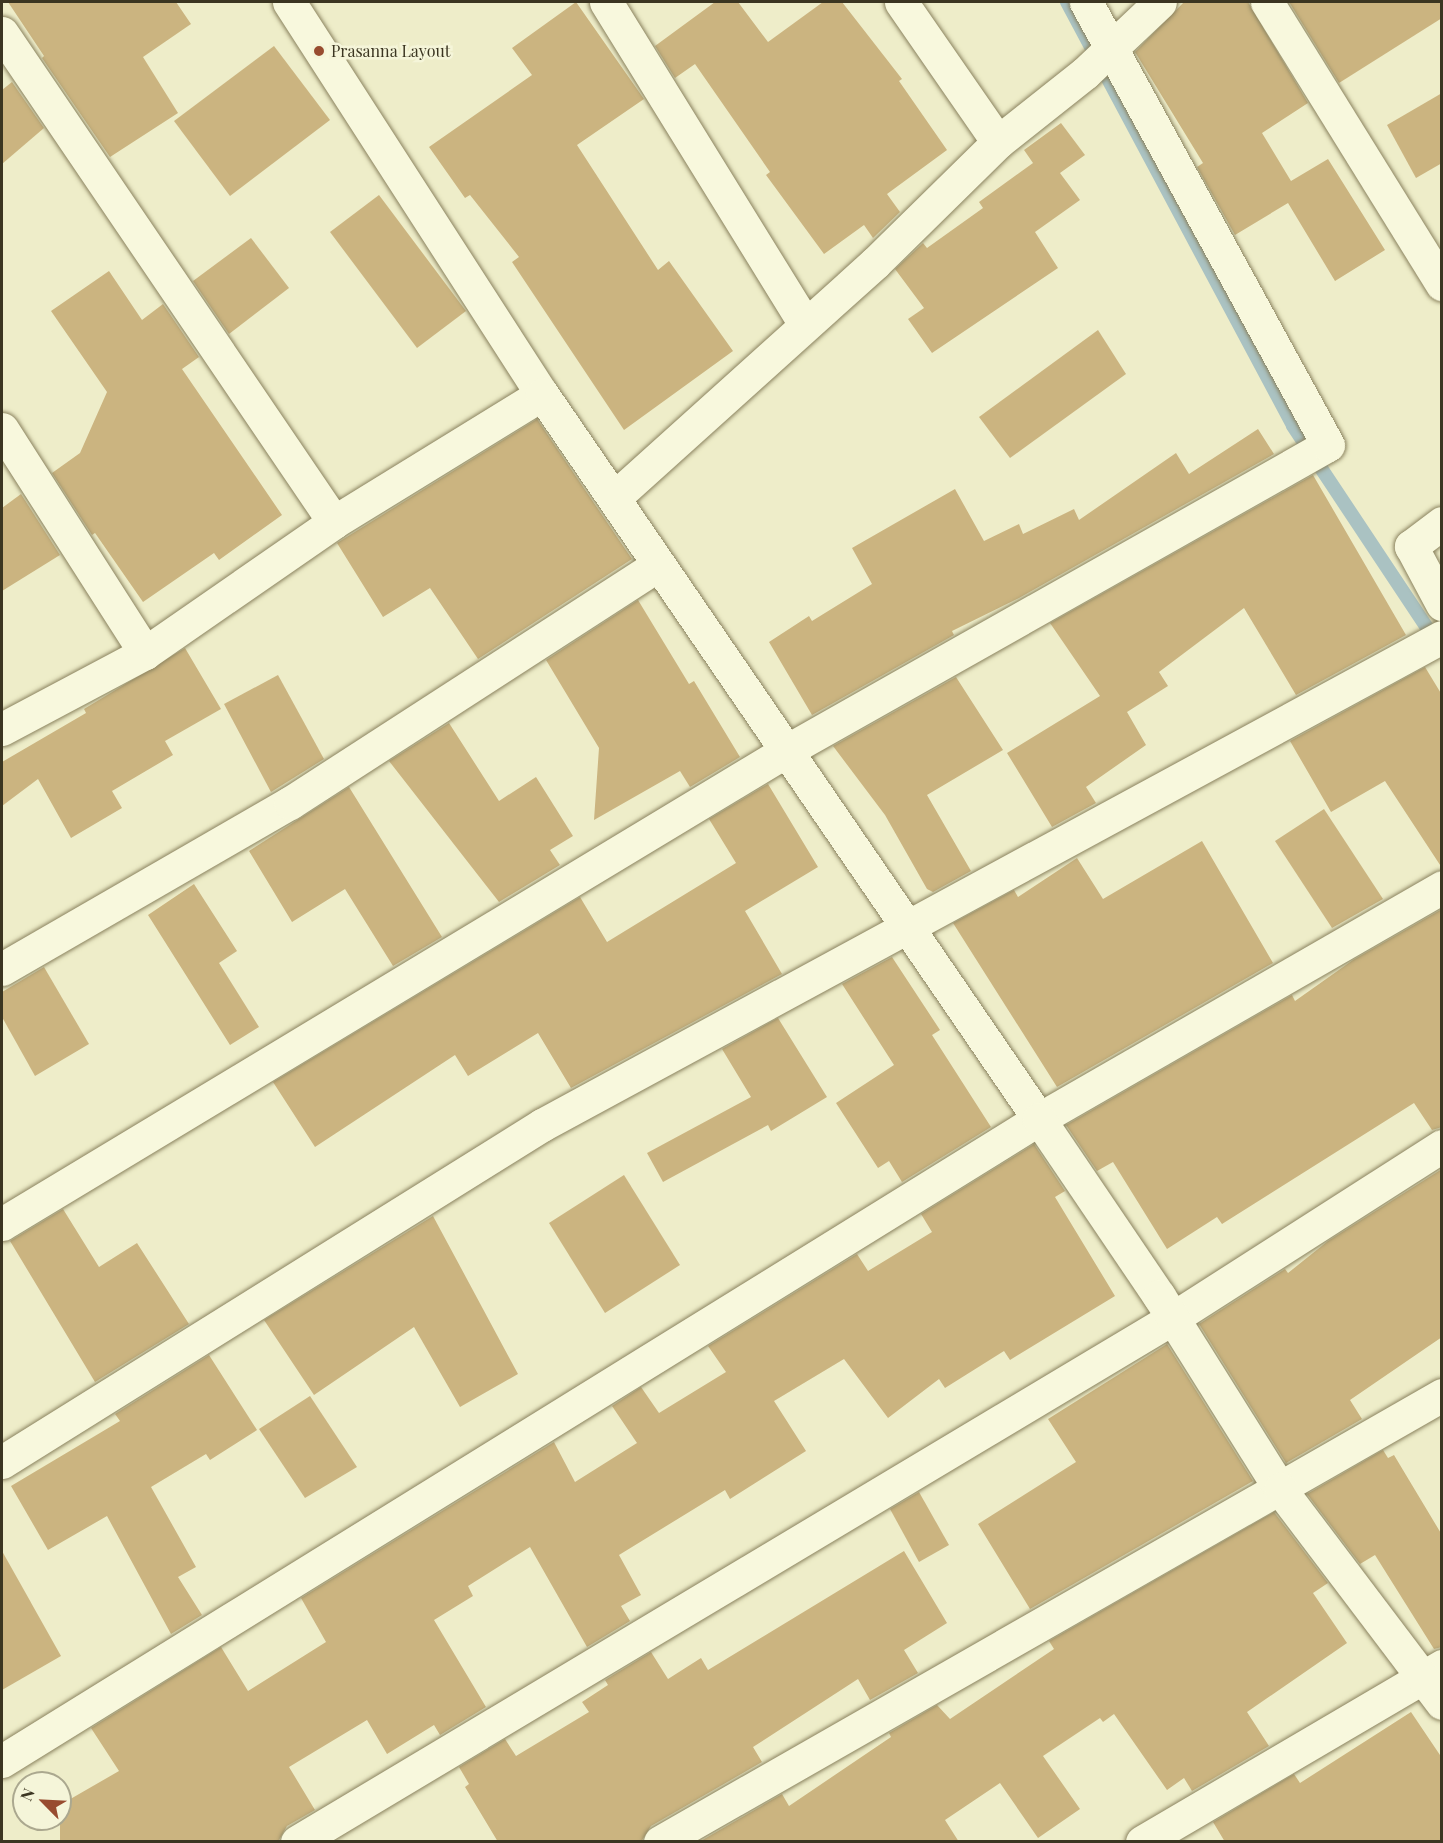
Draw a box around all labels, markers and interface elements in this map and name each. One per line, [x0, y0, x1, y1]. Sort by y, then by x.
place label: Prasanna Layout [331, 41, 451, 61]
marker: Prasanna Layout [312, 44, 326, 58]
north arrow [12, 1771, 72, 1831]
text: N [15, 1785, 39, 1804]

